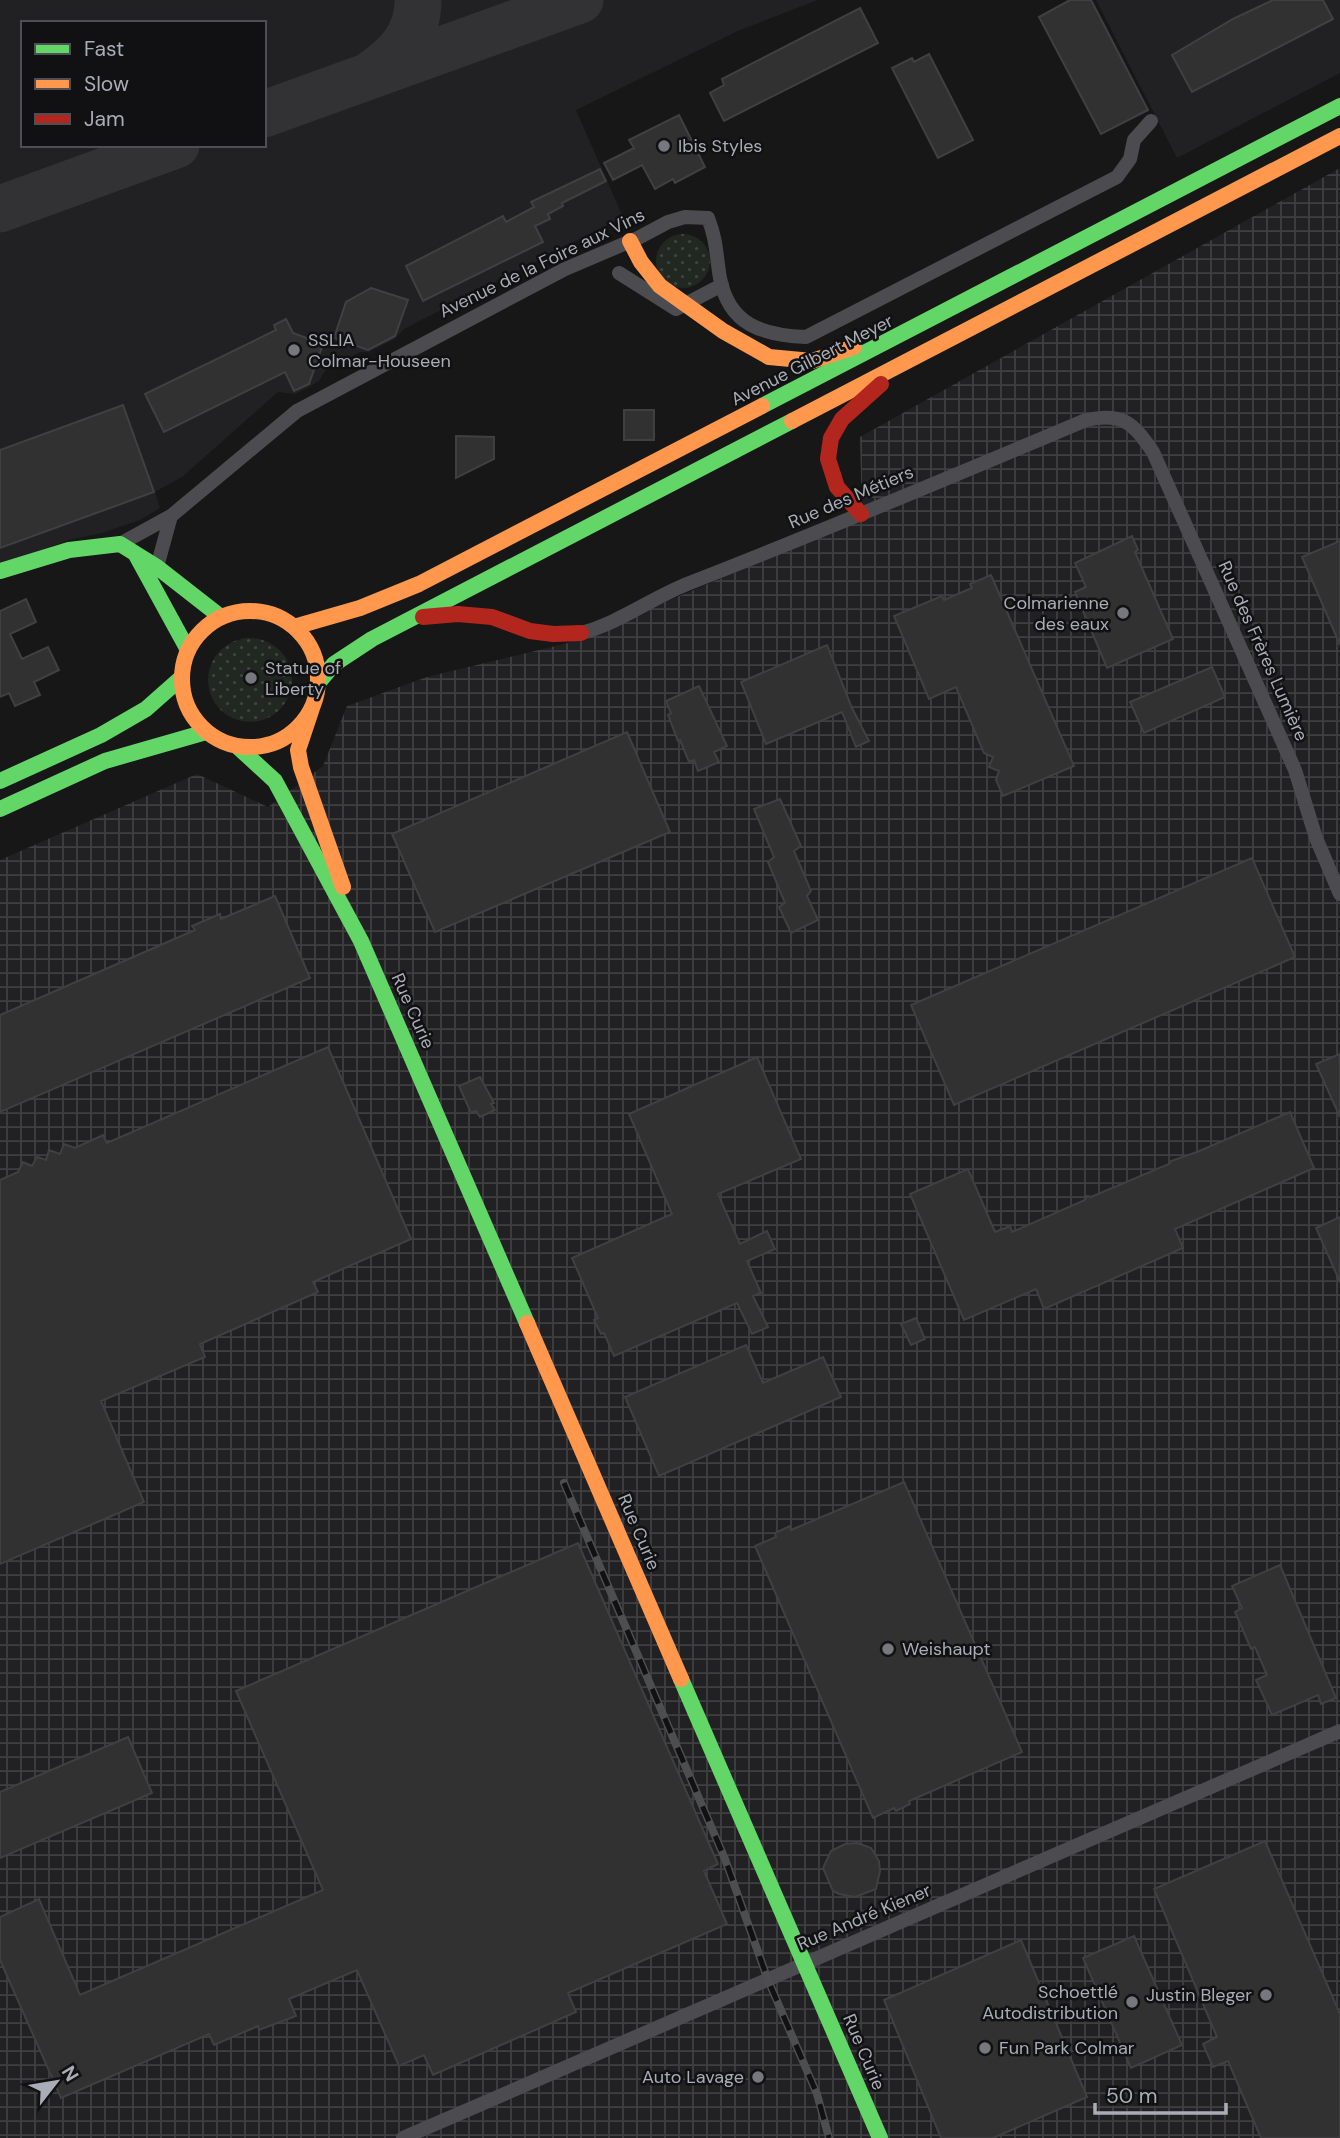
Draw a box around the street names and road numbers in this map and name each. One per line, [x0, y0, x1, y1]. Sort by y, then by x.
street label: Avenue de la Foire aux Vins [435, 203, 649, 323]
street label: Avenue Gilbert Meyer [727, 309, 897, 411]
street label: Rue des Métiers [785, 460, 917, 534]
street label: Rue des Frères Lumière [1212, 557, 1314, 745]
street label: Rue Curie [386, 969, 440, 1053]
street label: Rue Curie [612, 1490, 666, 1574]
street label: Rue André Kiener [793, 1878, 935, 1956]
street label: Rue Curie [837, 2010, 891, 2094]

